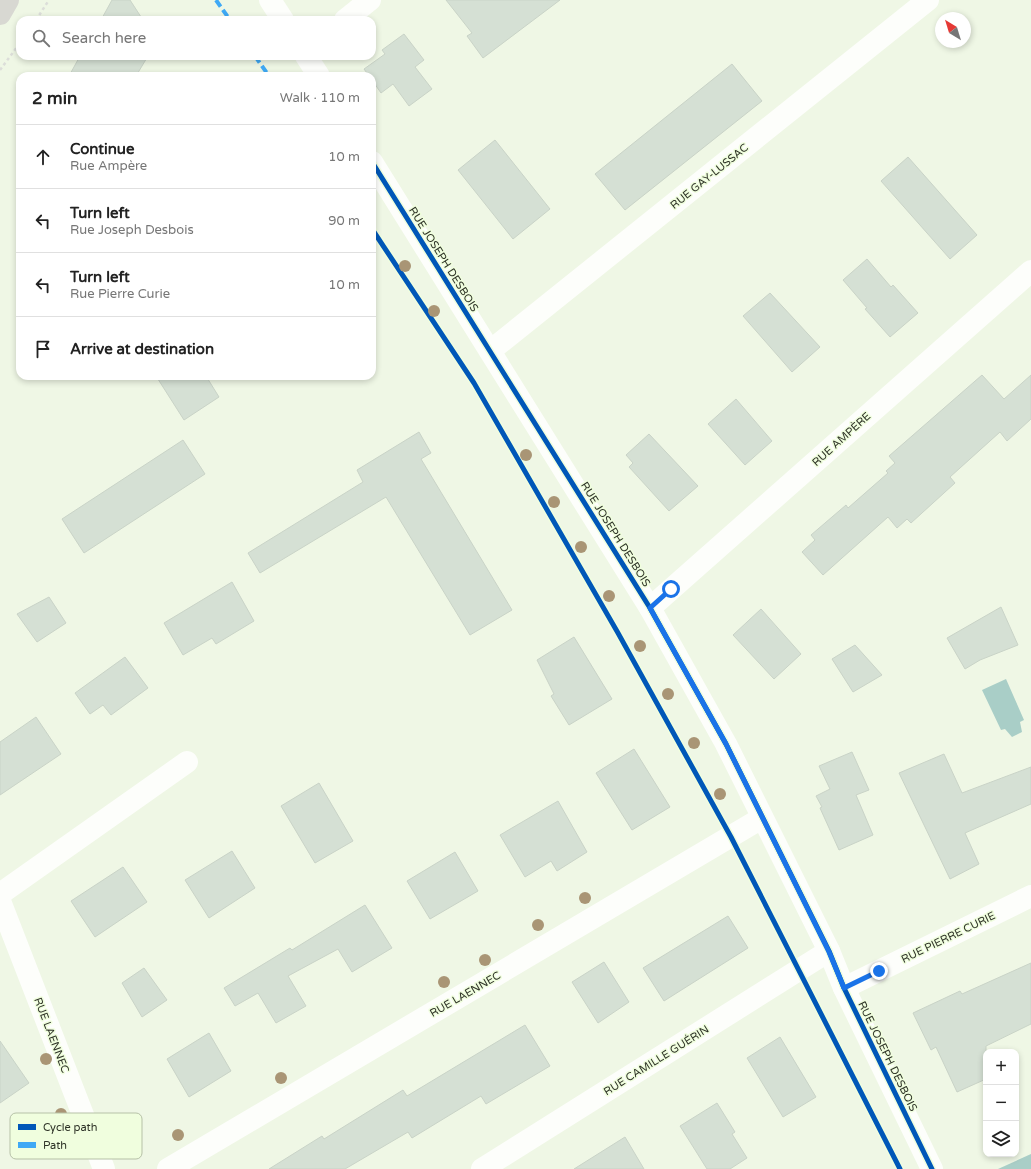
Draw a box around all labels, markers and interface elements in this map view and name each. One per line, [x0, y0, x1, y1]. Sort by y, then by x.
north arrow [935, 12, 971, 48]
search box [16, 16, 376, 60]
icon: search [30, 27, 52, 49]
text: Search here [62, 29, 146, 47]
text: 2 min [32, 88, 77, 109]
text: Walk · 110 m [280, 90, 360, 106]
text: Continue [70, 140, 134, 158]
street label: RUE GAY-LUSSAC [668, 141, 751, 212]
icon: ahead [32, 146, 54, 168]
text: 10 m [328, 149, 360, 165]
text: Rue Ampère [70, 158, 147, 174]
text: Turn left [70, 204, 130, 222]
street label: RUE JOSEPH DESBOIS [406, 205, 481, 314]
icon: left [32, 210, 54, 232]
text: 90 m [328, 213, 360, 229]
text: Rue Joseph Desbois [70, 222, 194, 238]
text: Turn left [70, 268, 130, 286]
icon: left [32, 274, 54, 296]
text: 10 m [328, 277, 360, 293]
text: Rue Pierre Curie [70, 286, 170, 302]
icon: arrive [32, 338, 54, 360]
text: Arrive at destination [70, 340, 214, 358]
street label: RUE AMPÈRE [809, 409, 873, 469]
street label: RUE JOSEPH DESBOIS [578, 480, 653, 589]
route start [662, 580, 680, 598]
street label: RUE PIERRE CURIE [899, 909, 997, 966]
route end [870, 962, 888, 980]
street label: RUE LAENNEC [428, 969, 503, 1020]
street label: RUE LAENNEC [31, 996, 72, 1075]
street label: RUE JOSEPH DESBOIS [855, 999, 920, 1114]
street label: RUE CAMILLE GUÉRIN [601, 1022, 711, 1098]
map controls [983, 1049, 1019, 1157]
button: + [983, 1049, 1019, 1085]
button: − [983, 1085, 1019, 1121]
legend [10, 1113, 142, 1159]
text: Cycle path [43, 1121, 98, 1134]
button: layers [983, 1121, 1019, 1157]
text: Path [43, 1139, 67, 1152]

